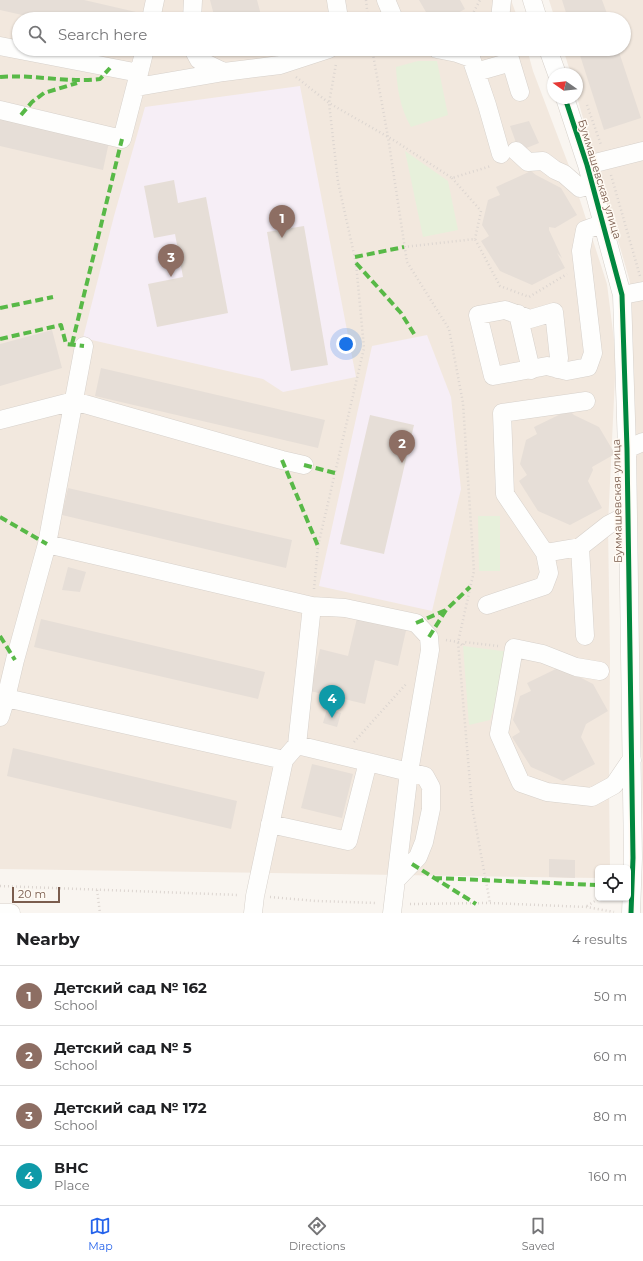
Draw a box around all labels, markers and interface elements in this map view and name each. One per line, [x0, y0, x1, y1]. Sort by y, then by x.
search box [12, 12, 631, 56]
icon: search [26, 23, 48, 45]
text: Search here [58, 25, 147, 44]
north arrow [547, 68, 583, 104]
street label: Буммашевская улица [575, 118, 625, 240]
pin: 1 [269, 205, 295, 238]
pin: 3 [158, 244, 184, 277]
your location [336, 334, 356, 354]
pin: 2 [389, 430, 415, 463]
street label: Буммашевская улица [609, 439, 625, 563]
pin: 4 [319, 685, 345, 718]
map controls [595, 865, 631, 901]
button: locate [595, 865, 631, 901]
scale bar [12, 885, 60, 904]
text: 20 m [18, 887, 46, 901]
text: Nearby [16, 929, 80, 949]
text: 4 results [572, 931, 627, 947]
text: Детский сад № 162 [54, 978, 207, 997]
text: 1 [26, 988, 32, 1004]
text: 50 m [594, 988, 627, 1004]
text: School [54, 997, 98, 1013]
text: Детский сад № 5 [54, 1038, 192, 1057]
text: 2 [25, 1048, 33, 1064]
text: 60 m [593, 1048, 627, 1064]
text: School [54, 1057, 98, 1073]
text: Детский сад № 172 [54, 1098, 207, 1117]
text: 3 [25, 1108, 33, 1124]
text: 80 m [593, 1108, 627, 1124]
text: School [54, 1117, 98, 1133]
text: ВНС [54, 1158, 88, 1177]
text: 4 [25, 1168, 33, 1184]
text: 160 m [589, 1168, 627, 1184]
text: Place [54, 1177, 90, 1193]
tab: Map [88, 1215, 113, 1253]
tab: Directions [289, 1215, 345, 1253]
tab: Saved [522, 1215, 555, 1253]

